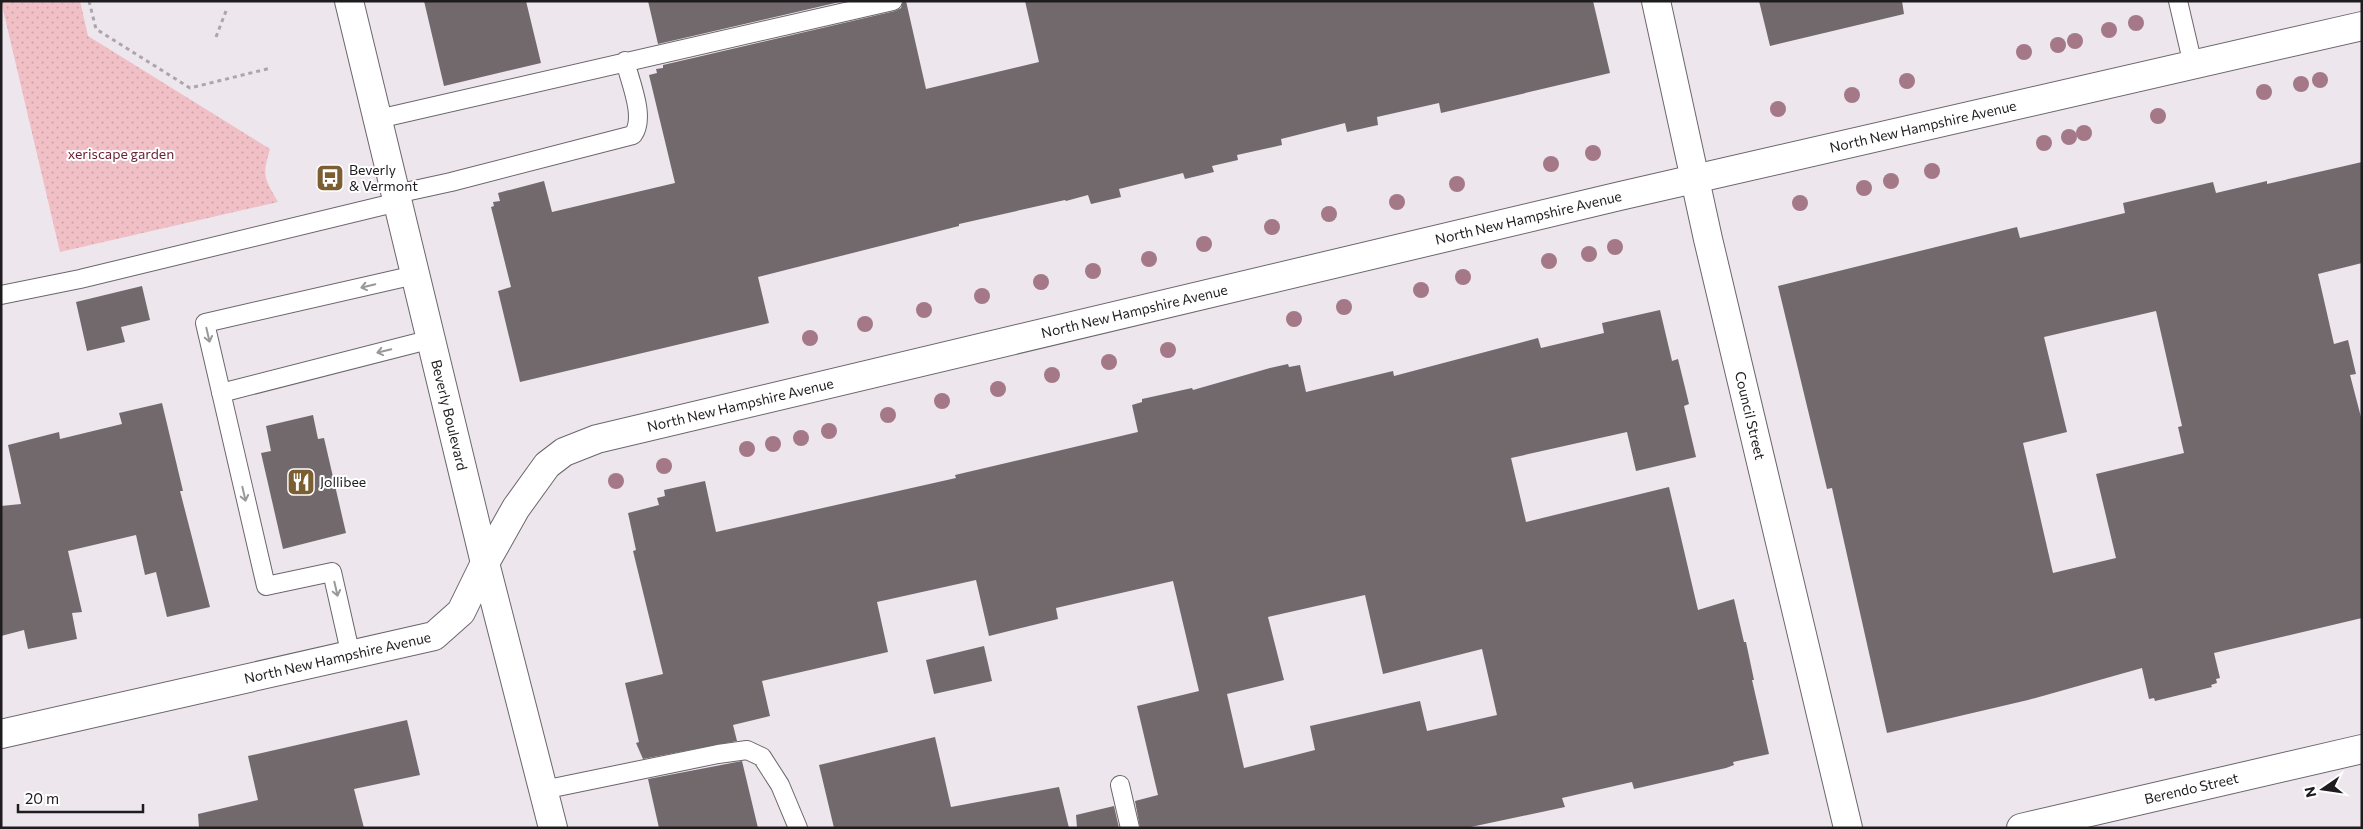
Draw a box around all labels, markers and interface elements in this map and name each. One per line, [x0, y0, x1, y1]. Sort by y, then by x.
street label: North New Hampshire Avenue [1828, 96, 2018, 156]
park label: xeriscape garden [68, 145, 174, 162]
place label: Beverly & Vermont [349, 161, 418, 194]
bus stop icon: Beverly & Vermont [315, 163, 345, 193]
street label: North New Hampshire Avenue [1433, 187, 1623, 248]
street label: North New Hampshire Avenue [1039, 281, 1229, 341]
one-way arrow [360, 282, 376, 291]
one-way arrow [204, 327, 213, 343]
one-way arrow [377, 347, 393, 356]
street label: Beverly Boulevard [428, 358, 471, 472]
street label: Council Street [1732, 369, 1769, 461]
street label: North New Hampshire Avenue [645, 374, 835, 435]
restaurant icon: Jollibee [286, 467, 316, 497]
place label: Jollibee [320, 473, 366, 490]
one-way arrow [240, 485, 249, 501]
one-way arrow [332, 580, 341, 596]
street label: North New Hampshire Avenue [242, 628, 432, 687]
north arrow [2298, 764, 2348, 814]
street label: Berendo Street [2143, 769, 2240, 807]
scale bar [18, 782, 142, 814]
text: N [2300, 785, 2319, 799]
text: 20 m [25, 789, 59, 807]

